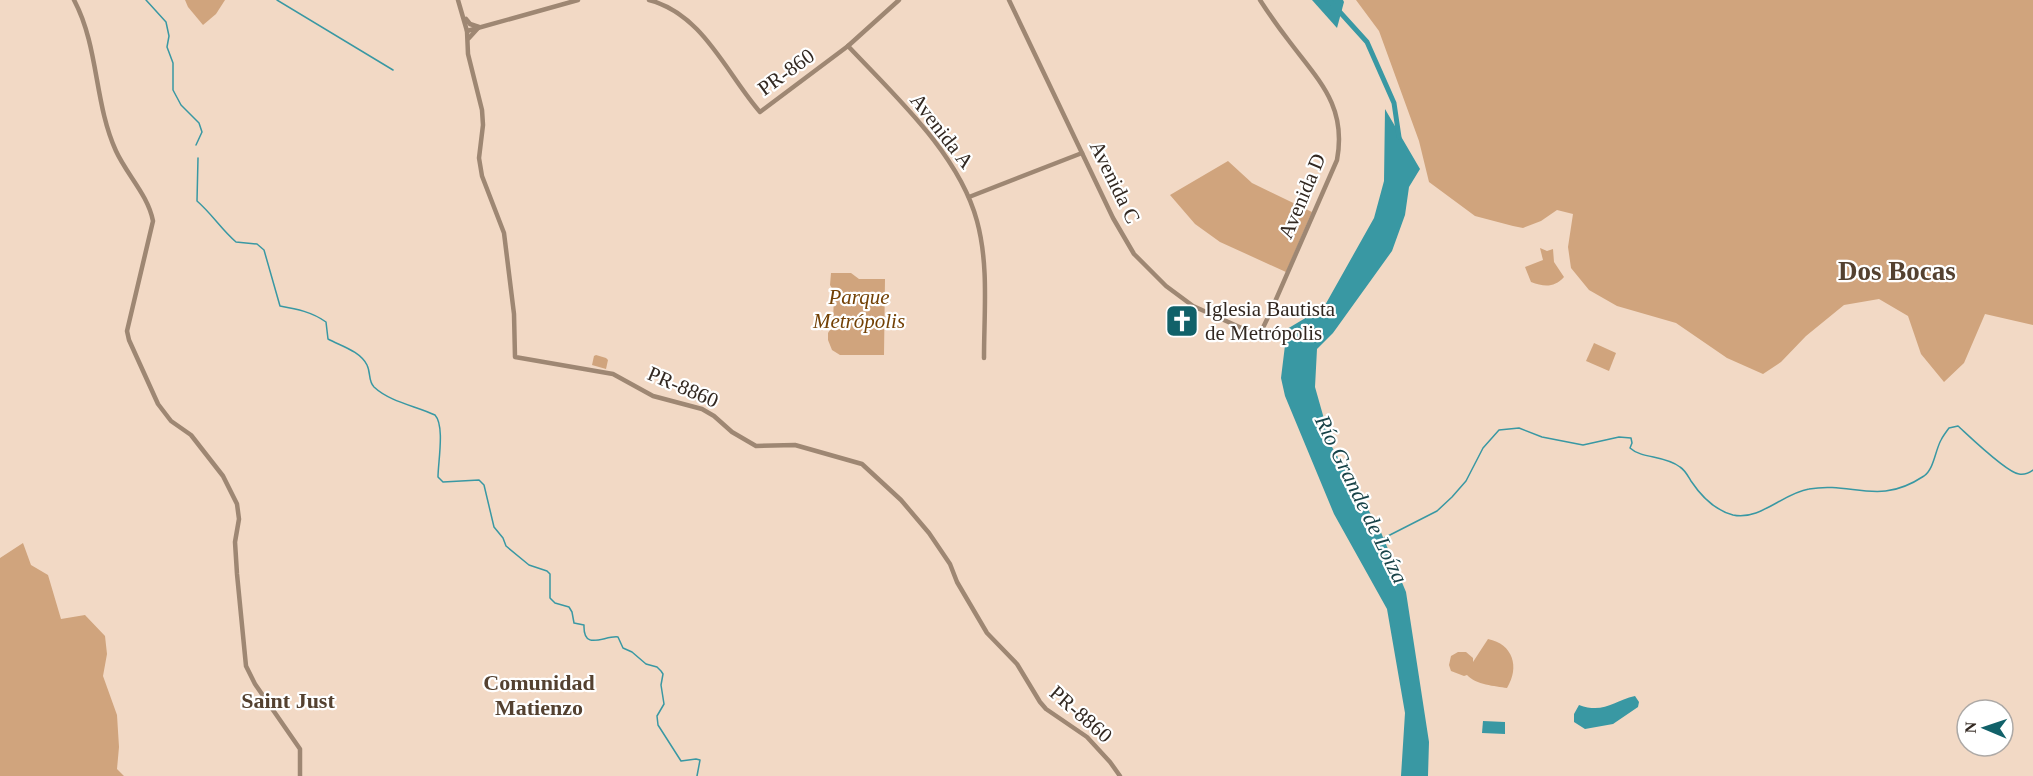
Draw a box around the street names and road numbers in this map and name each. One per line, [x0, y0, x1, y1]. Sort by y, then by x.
street label: PR-860 [753, 43, 819, 101]
street label: Avenida A [905, 89, 979, 174]
street label: Avenida C [1085, 137, 1145, 227]
street label: Avenida D [1273, 150, 1331, 242]
street label: PR-8860 [644, 361, 722, 413]
street label: PR-8860 [1045, 680, 1117, 748]

